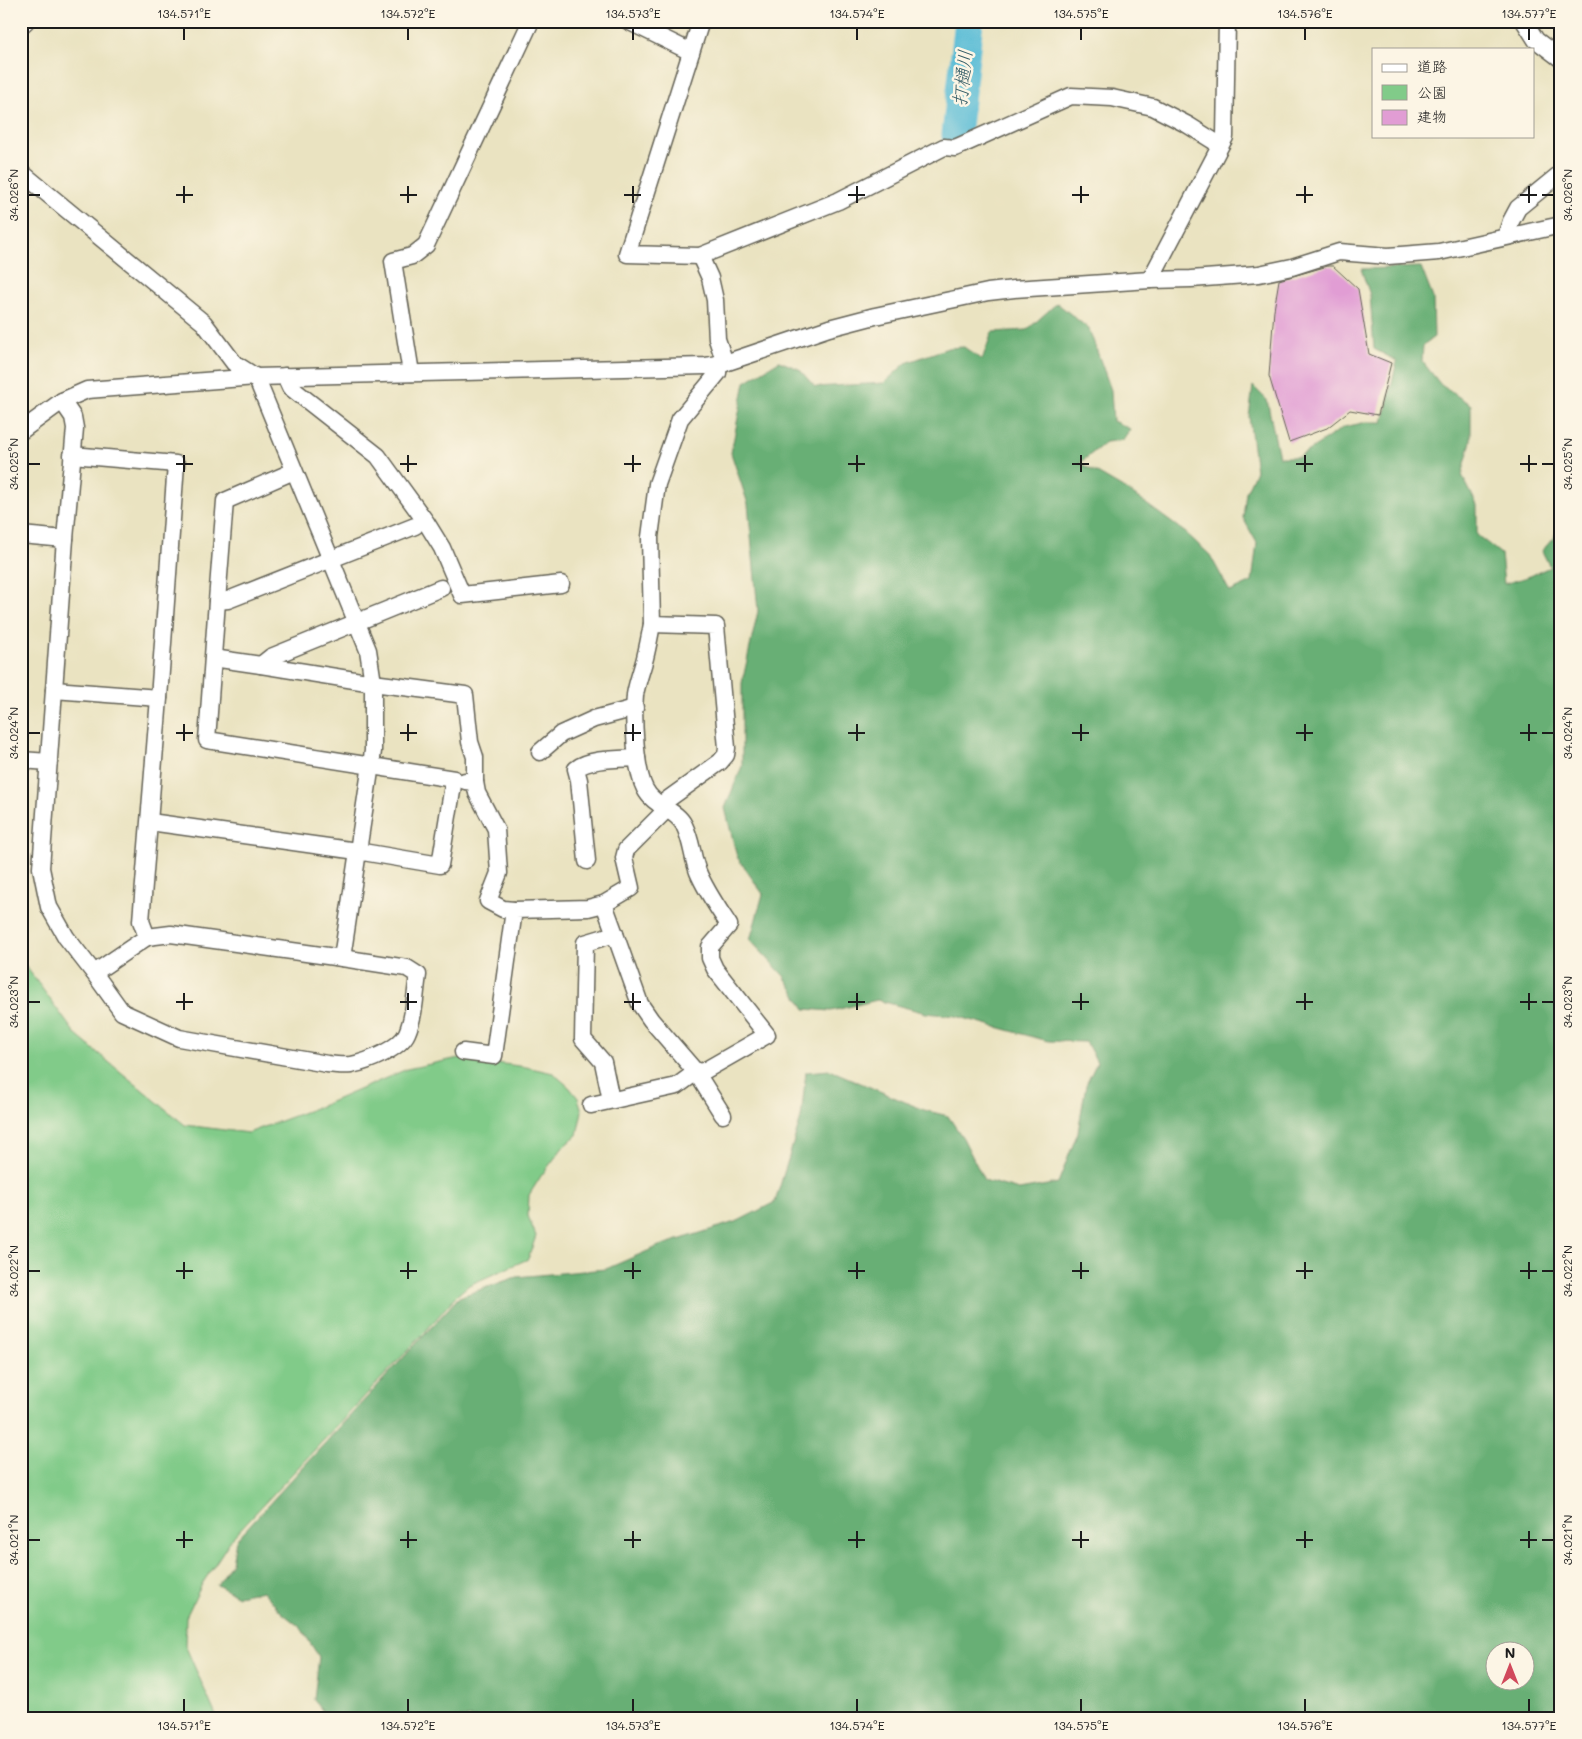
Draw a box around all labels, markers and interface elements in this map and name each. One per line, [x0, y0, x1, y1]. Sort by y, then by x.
text: 134.571°E [157, 5, 211, 21]
text: 134.572°E [381, 5, 436, 21]
text: 134.573°E [605, 5, 661, 21]
text: 134.574°E [829, 5, 885, 21]
text: 134.575°E [1053, 5, 1109, 21]
text: 134.576°E [1277, 5, 1333, 21]
text: 134.577°E [1502, 5, 1557, 21]
water label: 打樋川 [946, 48, 977, 108]
legend [1372, 48, 1534, 138]
text: 道路 [1417, 56, 1447, 76]
text: 公園 [1417, 82, 1447, 102]
text: 建物 [1417, 106, 1447, 126]
text: 34.026°N [5, 169, 21, 221]
text: 34.026°N [1559, 169, 1575, 221]
text: 34.025°N [5, 438, 21, 490]
text: 34.025°N [1559, 438, 1575, 490]
text: 34.024°N [5, 707, 21, 759]
text: 34.024°N [1559, 707, 1575, 759]
text: 34.023°N [5, 976, 21, 1028]
text: 34.023°N [1559, 976, 1575, 1028]
text: 34.022°N [5, 1245, 21, 1297]
text: 34.022°N [1559, 1245, 1575, 1297]
text: 34.021°N [5, 1515, 21, 1565]
text: 34.021°N [1559, 1515, 1575, 1565]
north arrow [1484, 1642, 1534, 1692]
text: N [1505, 1643, 1515, 1662]
text: 134.571°E [157, 1717, 211, 1733]
text: 134.572°E [381, 1717, 436, 1733]
text: 134.573°E [605, 1717, 661, 1733]
text: 134.574°E [829, 1717, 885, 1733]
text: 134.575°E [1053, 1717, 1109, 1733]
text: 134.576°E [1277, 1717, 1333, 1733]
text: 134.577°E [1502, 1717, 1557, 1733]

